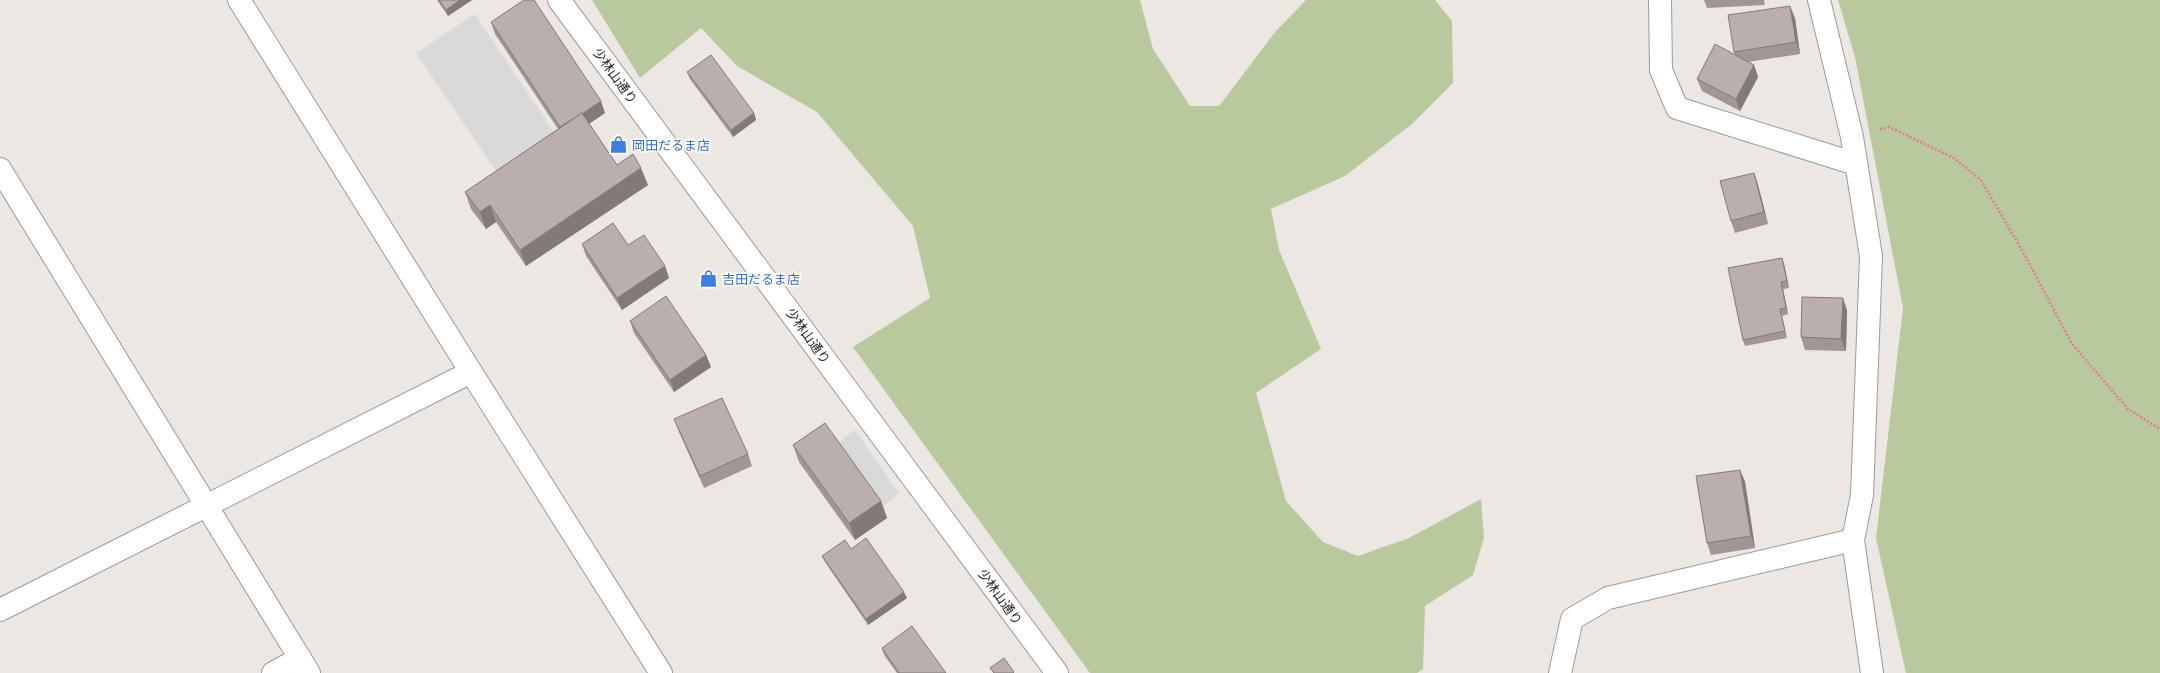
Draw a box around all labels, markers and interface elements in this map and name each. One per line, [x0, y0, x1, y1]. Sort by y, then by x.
street label: 少林山通り [589, 45, 641, 107]
shop icon: 岡田だるま店 [609, 135, 629, 155]
place label: 岡田だるま店 [632, 137, 710, 154]
shop icon: 吉田だるま店 [699, 269, 719, 289]
place label: 吉田だるま店 [722, 271, 800, 288]
street label: 少林山通り [782, 305, 834, 367]
street label: 少林山通り [974, 566, 1026, 628]

